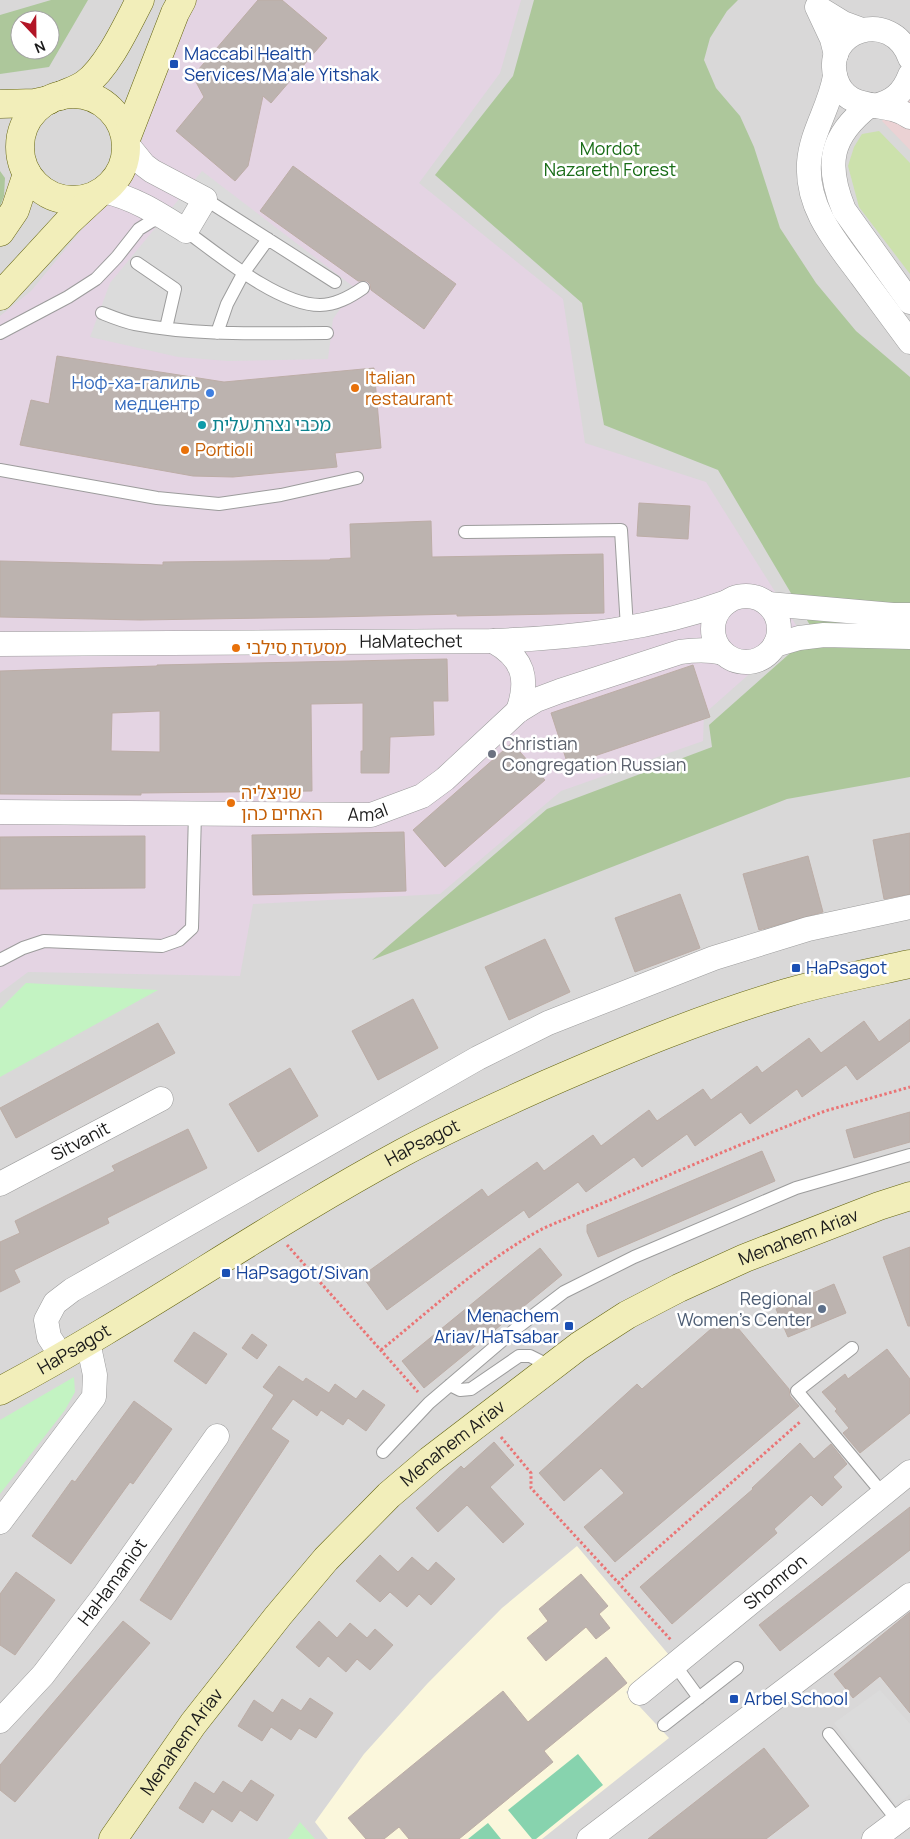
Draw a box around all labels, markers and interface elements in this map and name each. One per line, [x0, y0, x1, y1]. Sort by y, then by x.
north arrow [10, 10, 60, 60]
text: N [32, 37, 48, 58]
place label: Maccabi Health Services/Ma'ale Yitshak [184, 41, 380, 86]
marker: Maccabi Health Services/Ma'ale Yitshak [168, 58, 180, 70]
park label: Mordot Nazareth Forest [544, 136, 676, 181]
place label: Italian restaurant [365, 365, 453, 410]
place label: Ноф-ха-галиль медцентр [72, 370, 200, 415]
marker: Italian restaurant [349, 382, 361, 394]
marker: Ноф-ха-галиль медцентр [204, 387, 216, 399]
place label: מכבי נצרת עלית [212, 412, 331, 436]
marker: מכבי נצרת עלית [196, 419, 208, 431]
place label: Portioli [195, 437, 253, 461]
marker: Portioli [179, 444, 191, 456]
street label: HaMatechet [359, 628, 463, 653]
place label: מסעדת סילבי [246, 635, 347, 659]
marker: מסעדת סילבי [230, 642, 242, 654]
place label: Christian Congregation Russian [502, 731, 687, 776]
marker: Christian Congregation Russian [486, 748, 498, 760]
place label: שניצליה האחים כהן [241, 780, 323, 825]
marker: שניצליה האחים כהן [225, 797, 237, 809]
street label: Amal [347, 797, 391, 826]
place label: HaPsagot [806, 955, 887, 979]
marker: HaPsagot [790, 962, 802, 974]
street label: HaPsagot [380, 1113, 463, 1171]
street label: Sitvanit [46, 1115, 114, 1166]
street label: Menahem Ariav [735, 1202, 862, 1270]
place label: HaPsagot/Sivan [236, 1260, 369, 1284]
marker: HaPsagot/Sivan [220, 1267, 232, 1279]
place label: Regional Women's Center [677, 1286, 812, 1331]
place label: Menachem Ariav/HaTsabar [434, 1303, 559, 1348]
marker: Regional Women's Center [816, 1303, 828, 1315]
street label: HaPsagot [33, 1318, 115, 1379]
marker: Menachem Ariav/HaTsabar [563, 1320, 575, 1332]
street label: Menahem Ariav [395, 1394, 509, 1491]
street label: HaHamaniot [72, 1533, 152, 1630]
street label: Shomron [738, 1548, 812, 1615]
street label: Menahem Ariav [134, 1683, 228, 1800]
place label: Arbel School [744, 1686, 848, 1710]
marker: Arbel School [728, 1693, 740, 1705]

